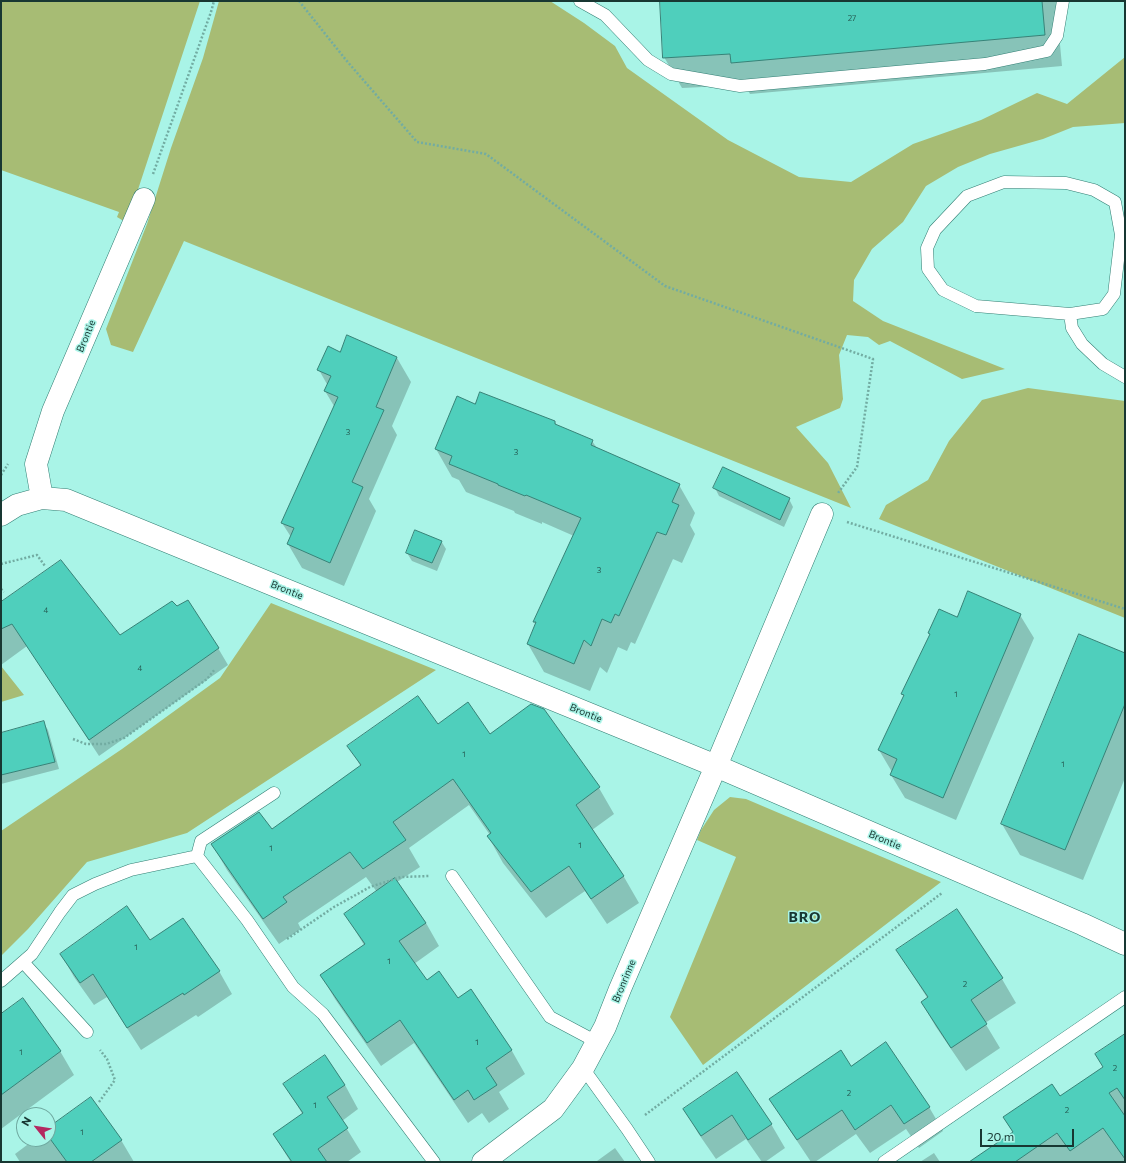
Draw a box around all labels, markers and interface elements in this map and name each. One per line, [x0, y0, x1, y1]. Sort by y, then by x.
house number: 27 [848, 13, 856, 23]
street label: Brontie [74, 318, 98, 354]
house number: 3 [346, 427, 350, 437]
house number: 3 [514, 447, 518, 457]
house number: 3 [597, 565, 601, 575]
street label: Brontie [269, 578, 305, 602]
house number: 4 [44, 605, 48, 615]
house number: 4 [138, 663, 142, 673]
house number: 1 [954, 689, 958, 699]
street label: Brontie [568, 701, 604, 725]
house number: 1 [462, 749, 466, 759]
house number: 1 [1061, 759, 1065, 769]
street label: Brontie [867, 828, 903, 852]
house number: 1 [578, 840, 582, 850]
house number: 1 [269, 843, 273, 853]
district label: BRO [788, 909, 822, 925]
house number: 1 [134, 942, 138, 952]
house number: 1 [387, 956, 391, 966]
street label: Bronrinne [610, 958, 638, 1004]
house number: 2 [963, 979, 967, 989]
house number: 1 [475, 1037, 479, 1047]
house number: 1 [19, 1047, 23, 1057]
house number: 2 [1113, 1063, 1117, 1073]
house number: 2 [847, 1088, 851, 1098]
house number: 1 [313, 1100, 317, 1110]
house number: 2 [1065, 1105, 1069, 1115]
north arrow [16, 1107, 56, 1147]
text: N [18, 1114, 34, 1128]
scale bar [982, 1121, 1076, 1147]
house number: 1 [80, 1127, 84, 1137]
text: 20 m [987, 1129, 1014, 1143]

